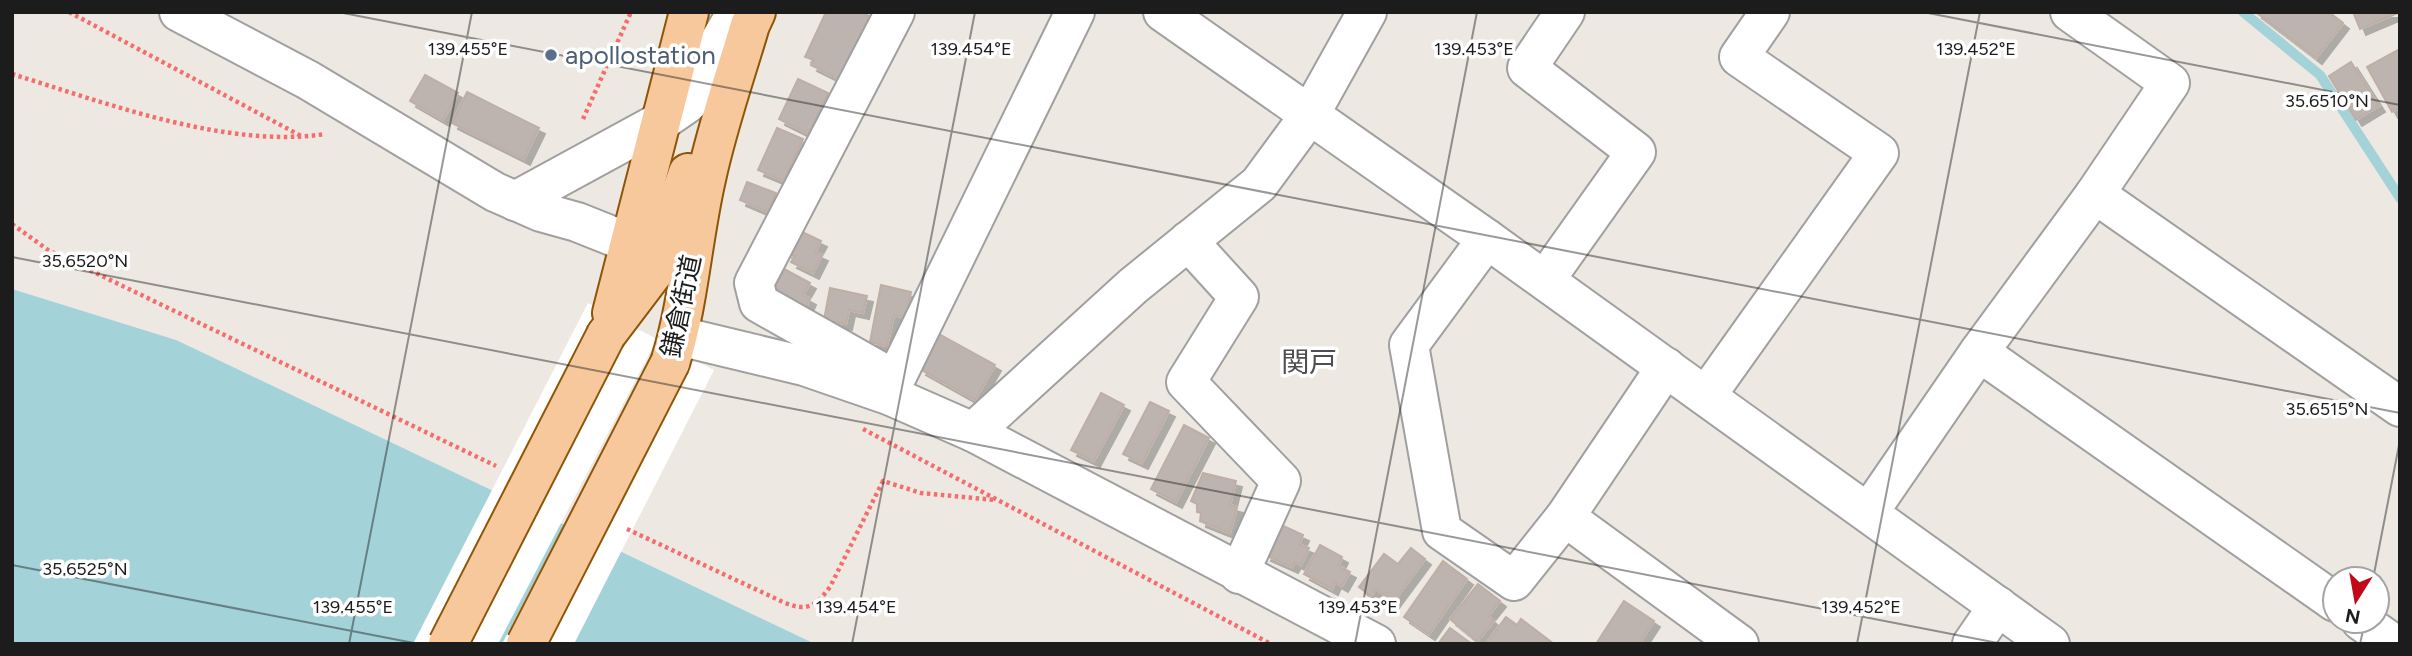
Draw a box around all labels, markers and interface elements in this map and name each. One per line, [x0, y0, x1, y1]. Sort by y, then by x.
text: 139.455°E [428, 38, 508, 60]
text: 139.454°E [930, 38, 1012, 60]
text: 139.453°E [1434, 38, 1514, 60]
text: 139.452°E [1936, 38, 2016, 60]
place label: apollostation [565, 39, 716, 71]
marker: apollostation [543, 47, 559, 63]
text: 35.6510°N [2285, 90, 2369, 112]
text: 35.6520°N [42, 250, 128, 272]
street label: 鎌倉街道 [655, 252, 707, 360]
district label: 関戸 [1281, 345, 1337, 379]
text: 35.6515°N [2286, 398, 2368, 420]
text: 35.6525°N [42, 558, 128, 580]
north arrow [2321, 565, 2391, 635]
text: 139.455°E [313, 596, 393, 618]
text: 139.454°E [815, 596, 897, 618]
text: 139.453°E [1318, 596, 1398, 618]
text: 139.452°E [1821, 596, 1901, 618]
text: N [2343, 604, 2362, 629]

